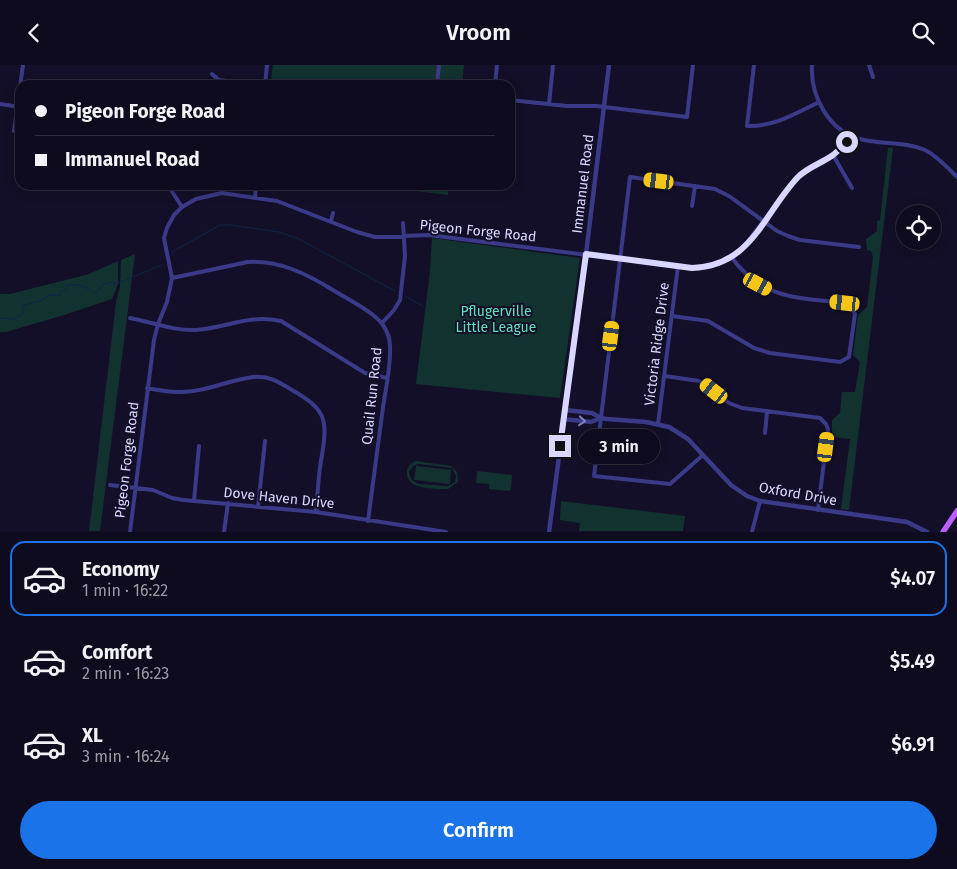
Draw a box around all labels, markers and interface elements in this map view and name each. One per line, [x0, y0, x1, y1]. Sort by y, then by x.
icon: back [20, 19, 48, 47]
text: Vroom [446, 19, 511, 46]
icon: search [909, 19, 937, 47]
text: Pigeon Forge Road [65, 100, 225, 123]
route start [836, 131, 858, 153]
street label: Immanuel Road [568, 133, 598, 235]
text: Immanuel Road [65, 148, 200, 171]
car [643, 172, 674, 190]
map controls [896, 205, 941, 250]
button: locate [896, 205, 941, 250]
street label: Pigeon Forge Road [419, 216, 537, 246]
car [741, 270, 774, 298]
street label: Victoria Ridge Drive [641, 281, 673, 407]
car [829, 294, 860, 312]
park label: Pflugerville Little League [456, 303, 536, 336]
car [601, 320, 620, 352]
street label: Quail Run Road [358, 346, 386, 446]
car [697, 376, 730, 406]
street label: Pigeon Forge Road [111, 401, 143, 519]
one-way arrow [579, 415, 587, 426]
callout: 3 min [578, 429, 660, 463]
car [816, 431, 835, 463]
route end [549, 435, 571, 457]
text: 3 min [599, 437, 639, 456]
street label: Oxford Drive [758, 479, 838, 509]
street label: Dove Haven Drive [223, 484, 335, 512]
icon: car [22, 556, 67, 601]
text: Economy [82, 558, 159, 581]
text: $4.07 [890, 567, 935, 590]
text: 1 min · 16:22 [82, 581, 168, 600]
icon: car [22, 639, 67, 684]
text: Comfort [82, 641, 152, 664]
text: $5.49 [890, 650, 935, 673]
text: 2 min · 16:23 [82, 664, 169, 683]
icon: car [22, 722, 67, 767]
text: XL [82, 724, 103, 747]
text: $6.91 [891, 733, 935, 756]
text: 3 min · 16:24 [82, 747, 169, 766]
button: Confirm [20, 801, 937, 859]

